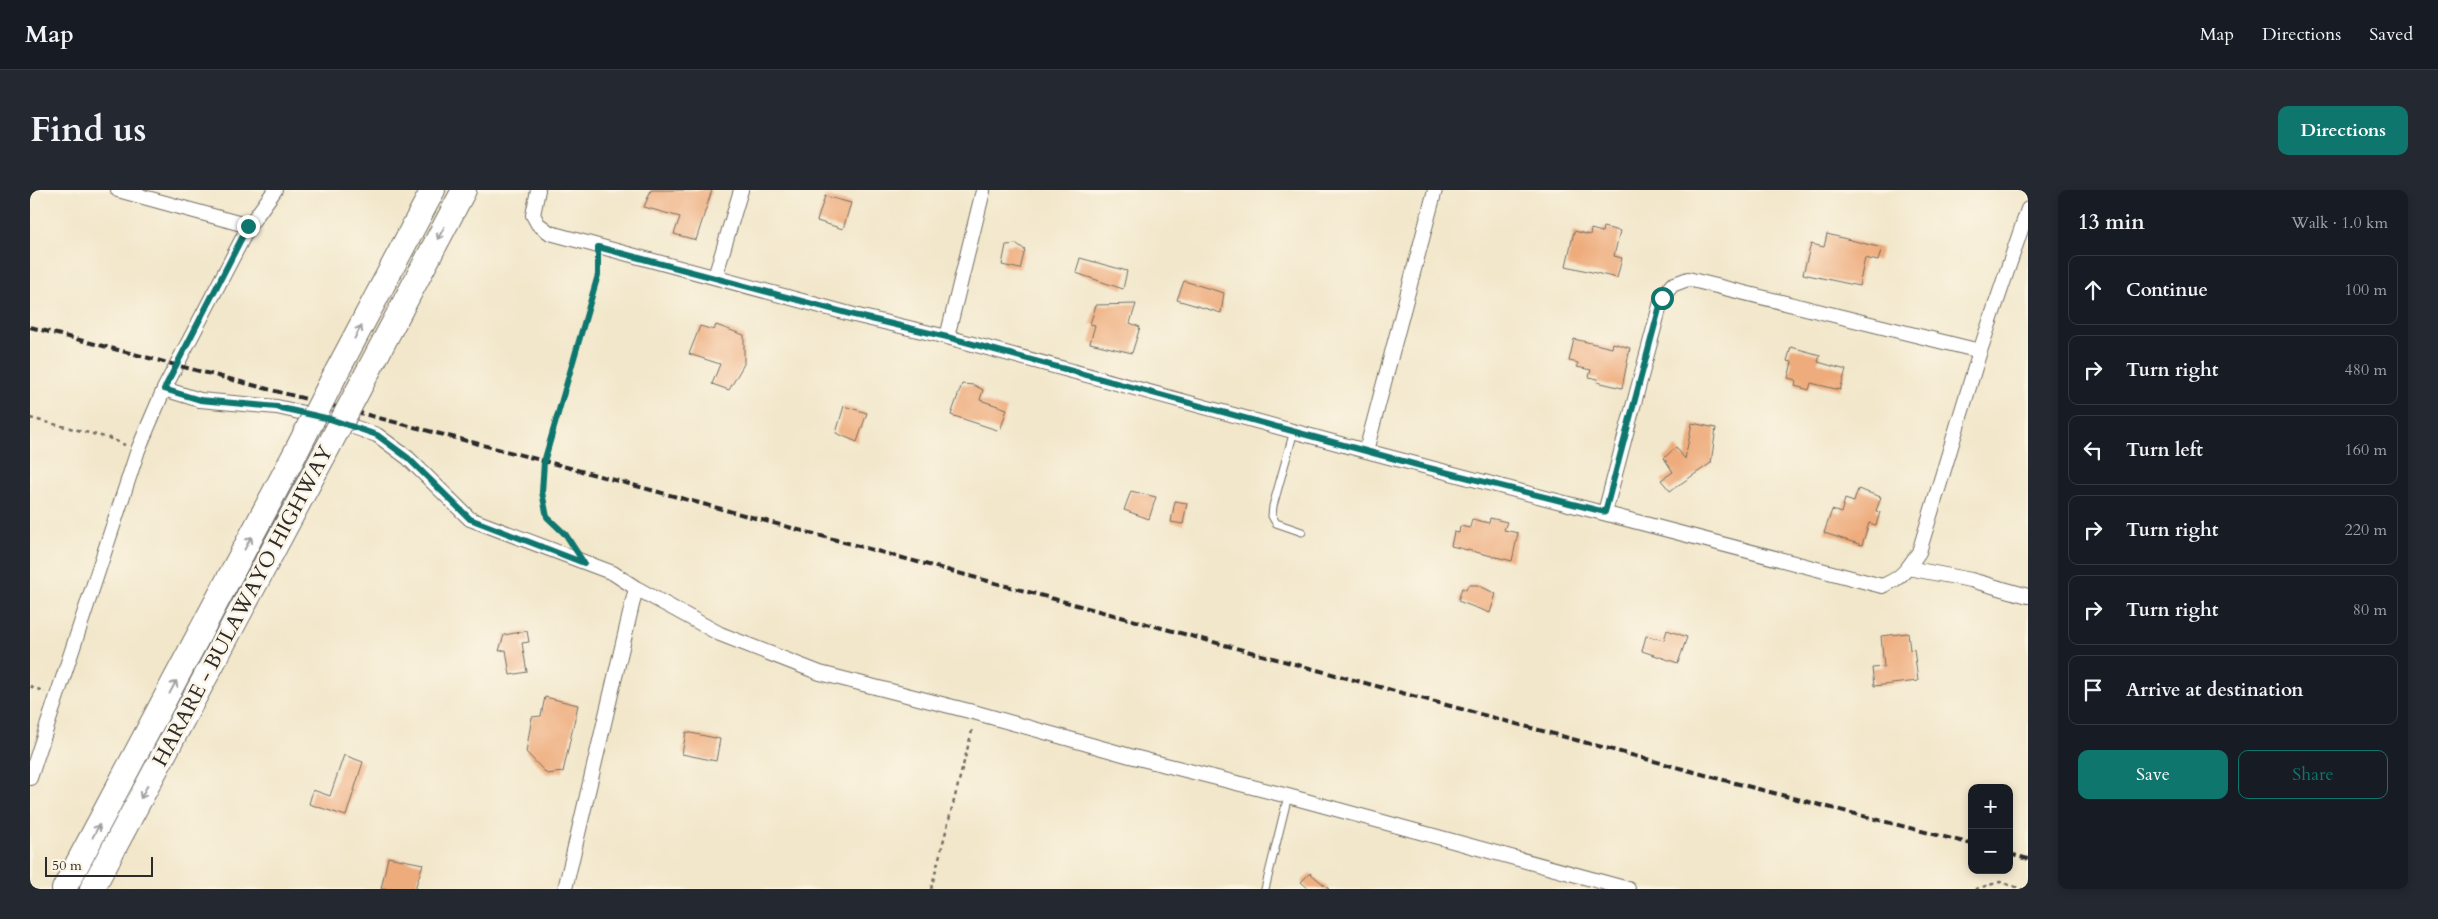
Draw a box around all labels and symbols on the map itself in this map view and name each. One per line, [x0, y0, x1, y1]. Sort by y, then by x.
route end [237, 215, 260, 238]
one-way arrow [436, 225, 445, 240]
route start [1651, 287, 1674, 310]
one-way arrow [353, 326, 363, 340]
street label: HARARE - BULAWAYO HIGHWAY [146, 440, 340, 772]
one-way arrow [243, 536, 253, 551]
one-way arrow [168, 681, 178, 695]
one-way arrow [139, 784, 148, 799]
one-way arrow [91, 823, 101, 838]
scale bar [45, 854, 152, 877]

